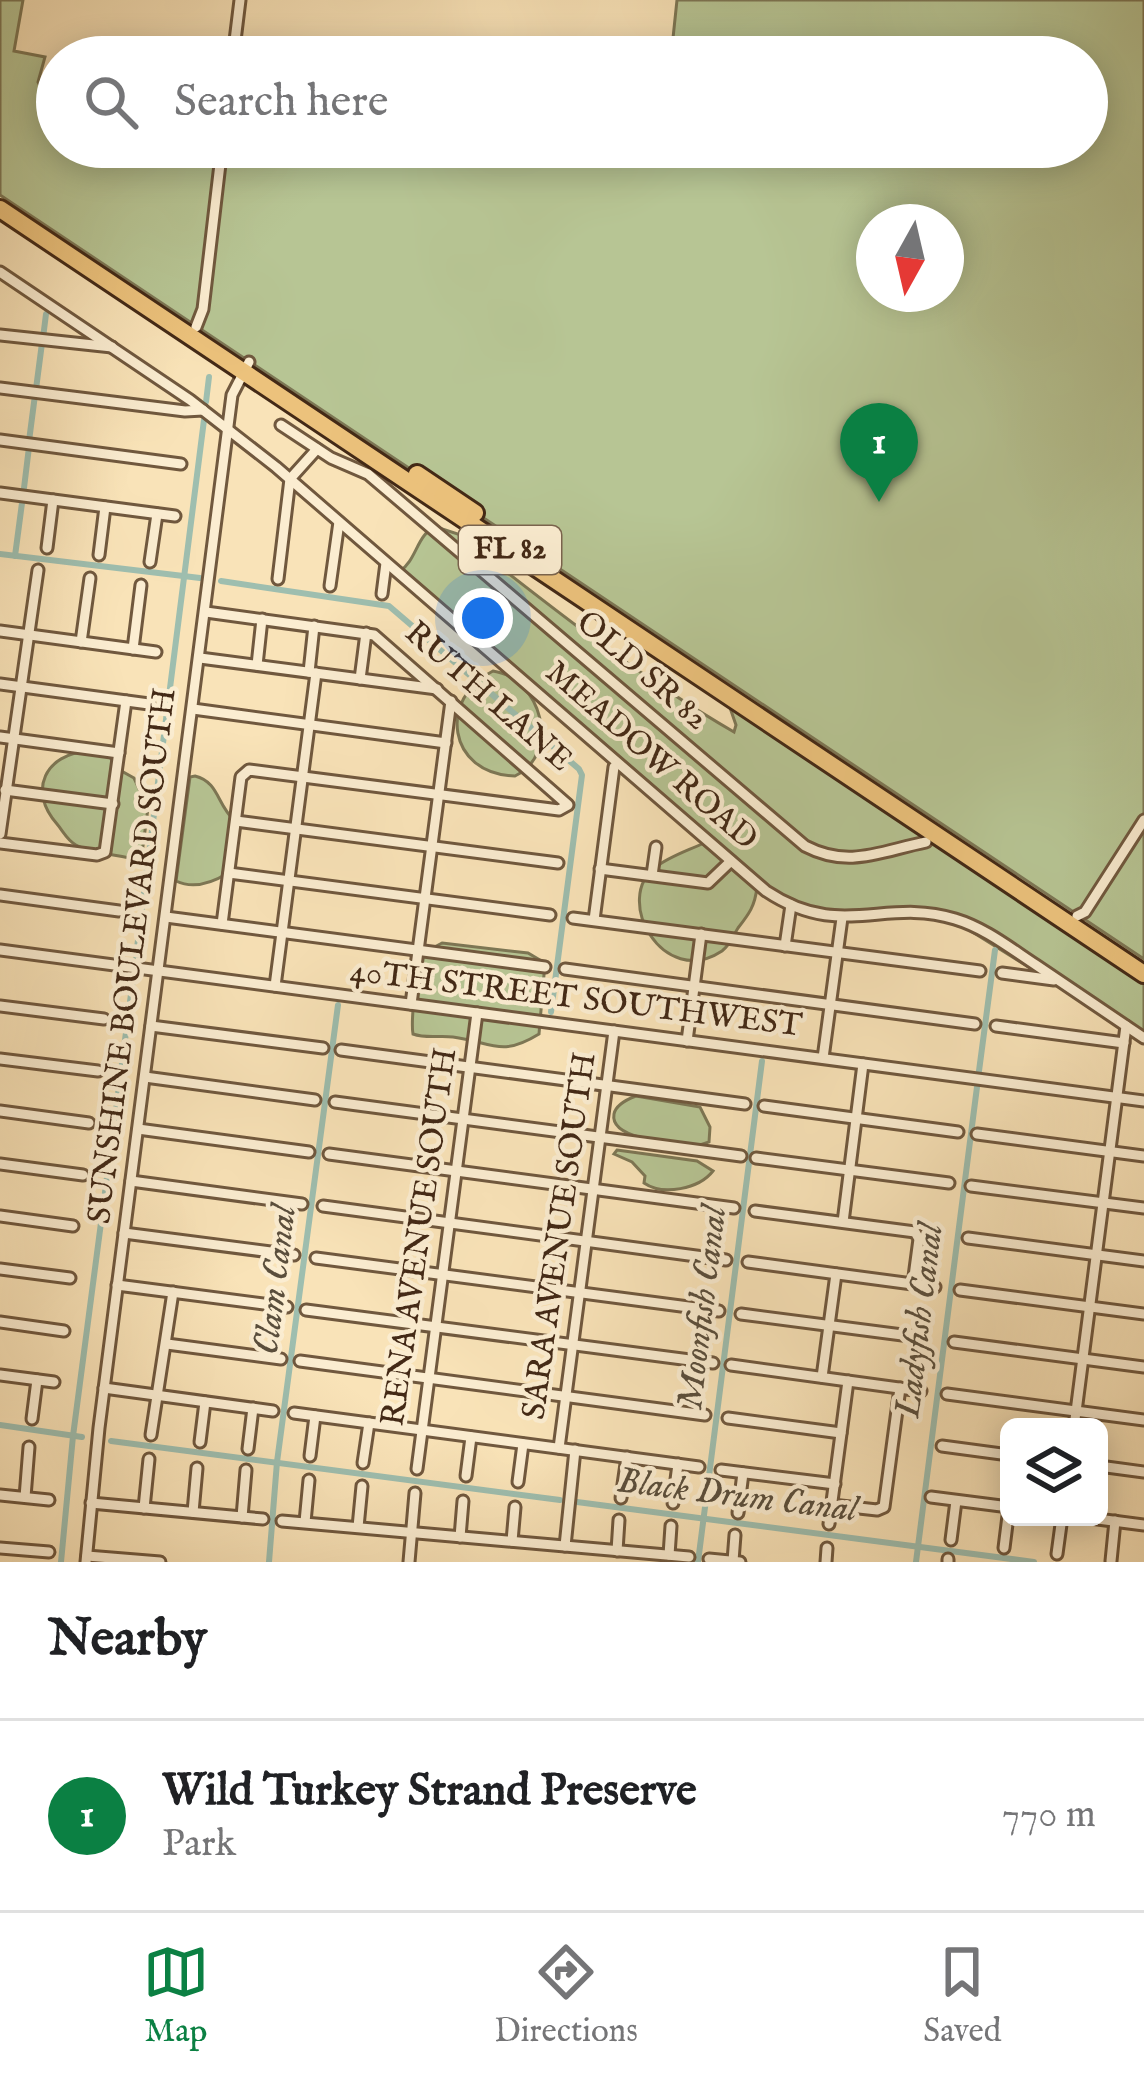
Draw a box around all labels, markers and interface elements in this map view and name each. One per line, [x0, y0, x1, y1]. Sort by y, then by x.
search box [36, 36, 1108, 168]
icon: search [78, 69, 144, 135]
text: Search here [174, 74, 388, 131]
north arrow [856, 204, 964, 312]
pin: 1 [840, 403, 918, 502]
road number: FL 82 [459, 526, 561, 574]
your location [453, 588, 513, 648]
street label: OLD SR 82 [567, 602, 717, 740]
street label: RUTH LANE [395, 613, 581, 781]
street label: MEADOW ROAD [536, 652, 766, 860]
street label: SUNSHINE BOULEVARD SOUTH [79, 686, 187, 1226]
street label: 40TH STREET SOUTHWEST [348, 950, 804, 1048]
street label: RENA AVENUE SOUTH [373, 1045, 467, 1429]
street label: SARA AVENUE SOUTH [513, 1050, 607, 1422]
water label: Clam Canal [244, 1200, 308, 1357]
water label: Moonfish Canal [668, 1201, 739, 1412]
water label: Ladyfish Canal [885, 1219, 955, 1422]
map controls [1000, 1418, 1108, 1526]
button: layers [1000, 1418, 1108, 1526]
water label: Black Drum Canal [614, 1458, 862, 1534]
text: Nearby [48, 1608, 207, 1673]
text: Wild Turkey Strand Preserve [162, 1763, 697, 1820]
text: 1 [80, 1791, 94, 1840]
text: 770 m [1002, 1791, 1096, 1840]
text: Park [162, 1820, 236, 1869]
tab: Map [143, 1939, 209, 2053]
tab: Directions [494, 1939, 638, 2053]
tab: Saved [923, 1939, 1001, 2053]

